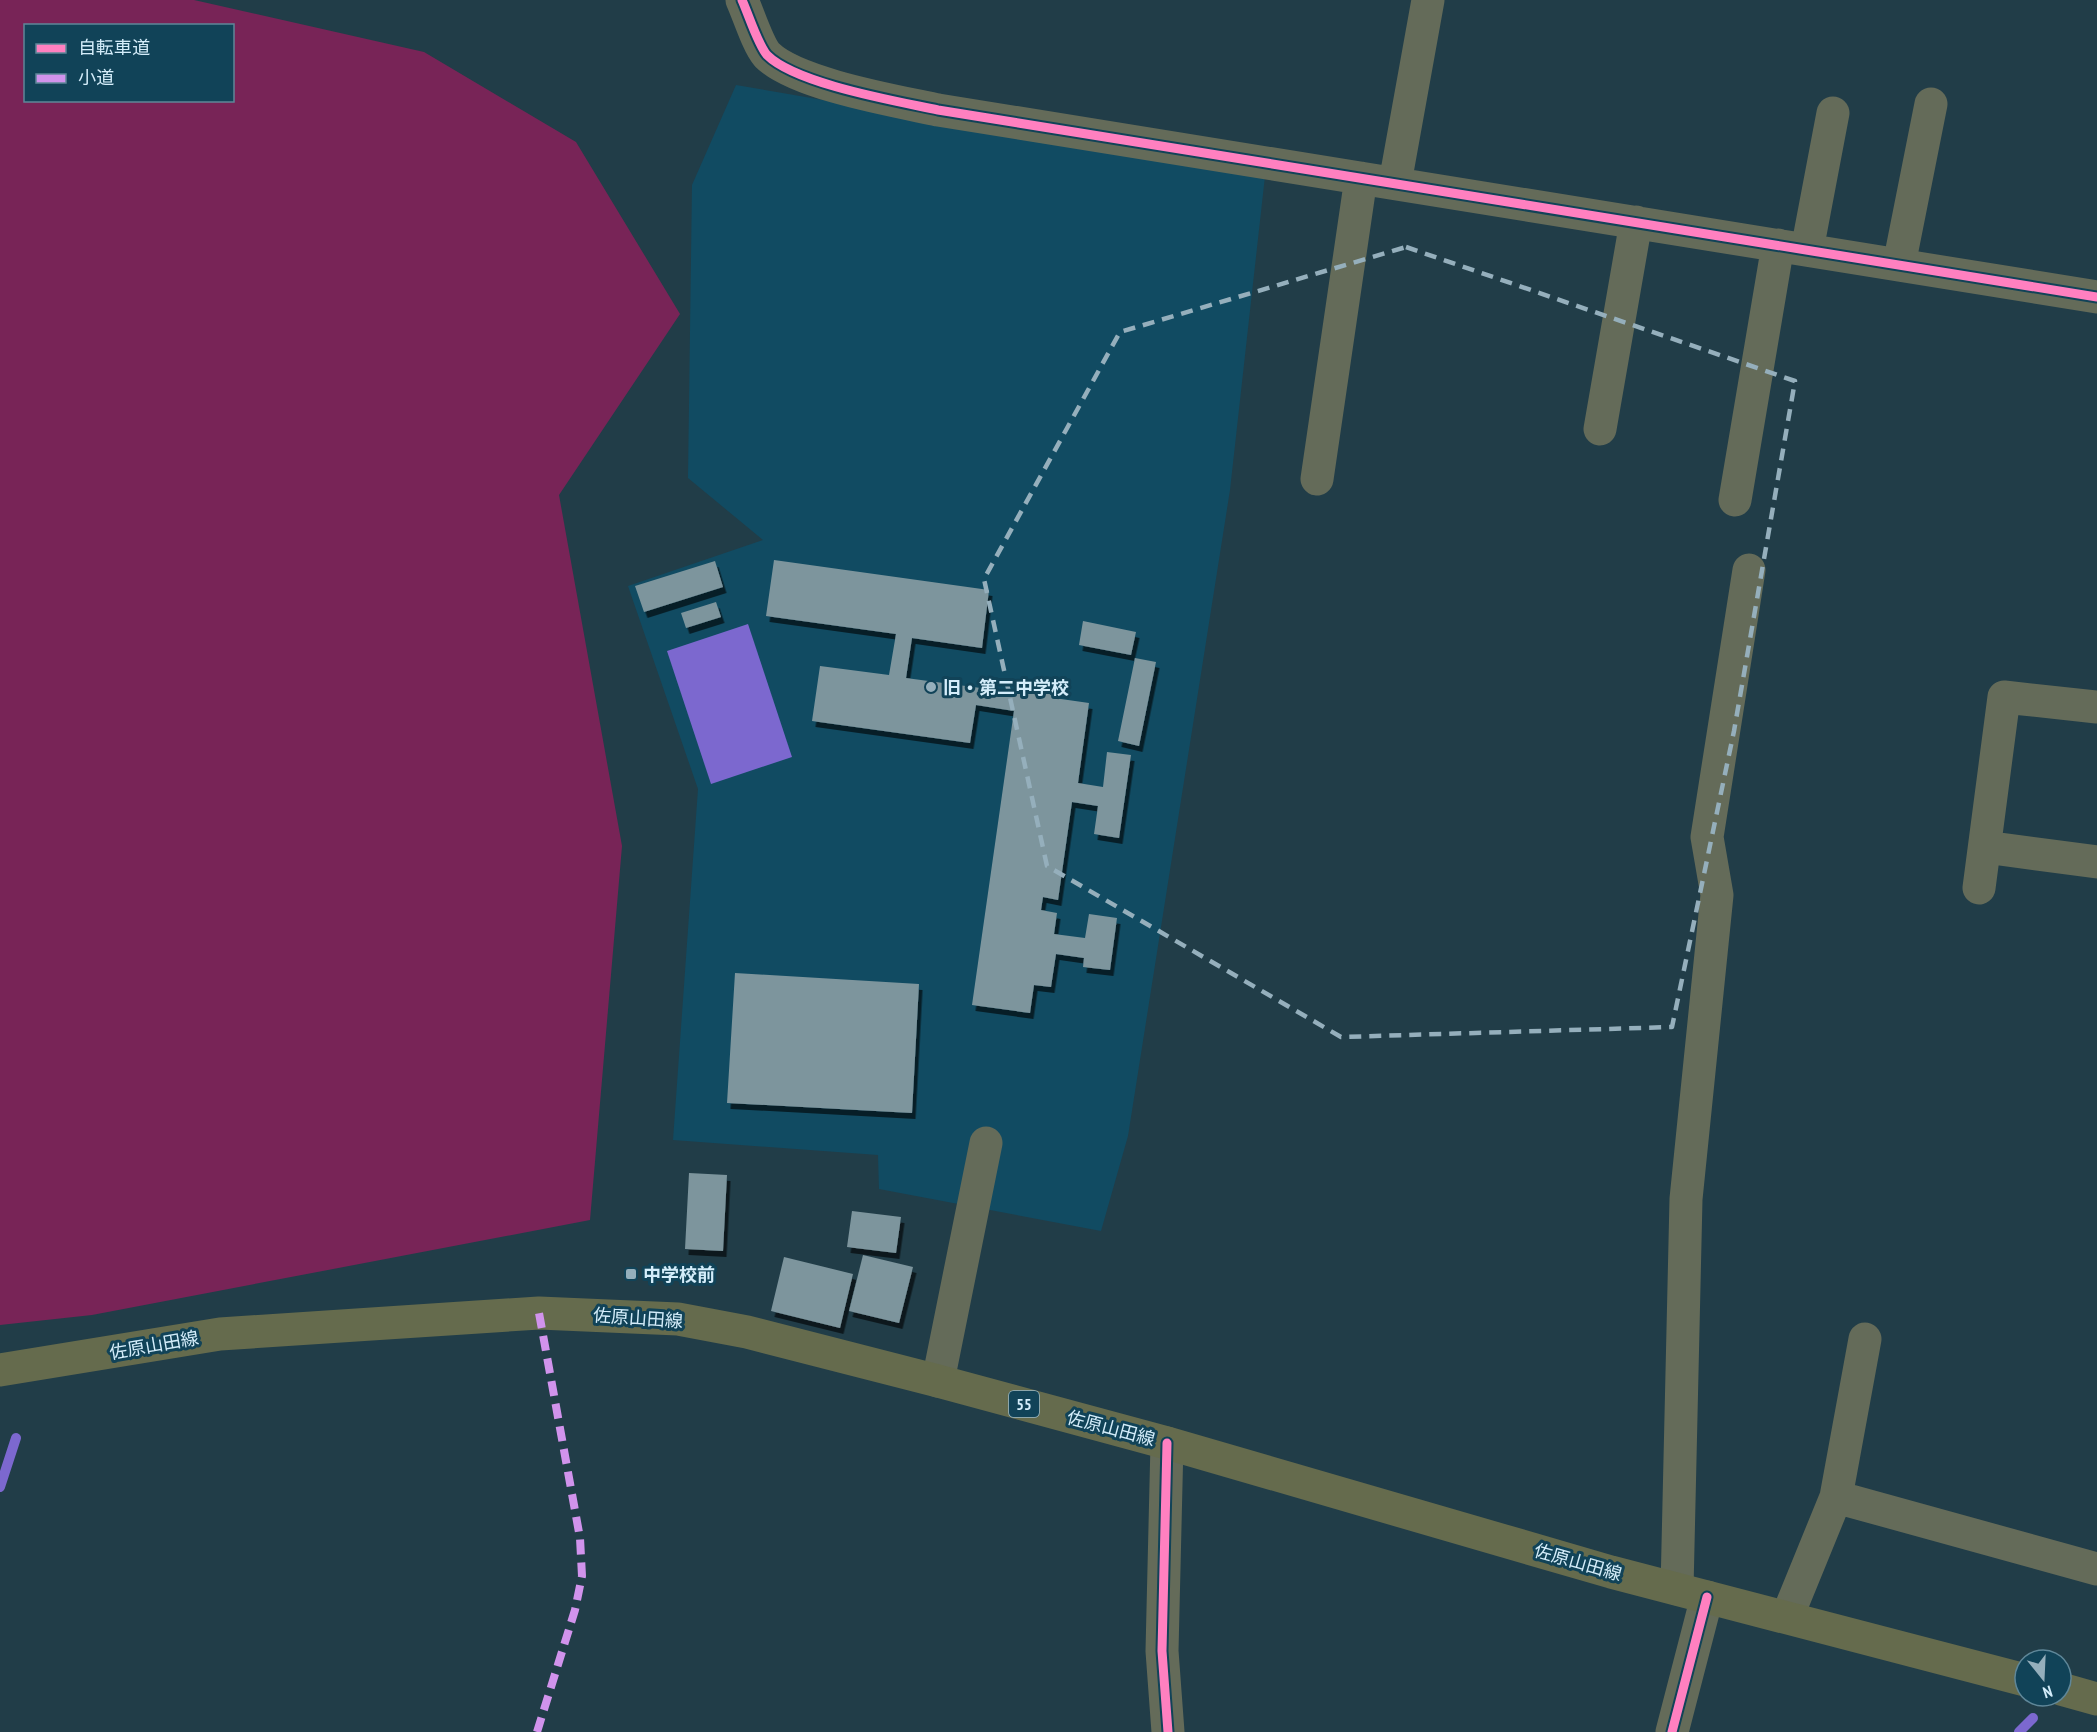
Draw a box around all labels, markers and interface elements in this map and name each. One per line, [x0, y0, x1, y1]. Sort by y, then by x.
legend [24, 24, 234, 102]
text: 自転車道 [78, 36, 150, 59]
text: 小道 [78, 66, 114, 89]
place label: 旧・第二中学校 [943, 676, 1069, 699]
marker: 旧・第二中学校 [924, 680, 938, 694]
place label: 中学校前 [643, 1263, 715, 1286]
marker: 中学校前 [624, 1267, 638, 1281]
street label: 佐原山田線 [592, 1303, 684, 1333]
street label: 佐原山田線 [108, 1326, 200, 1364]
road number: 55 [1009, 1391, 1039, 1417]
street label: 佐原山田線 [1065, 1405, 1157, 1451]
street label: 佐原山田線 [1532, 1539, 1624, 1585]
north arrow [2013, 1648, 2073, 1708]
text: N [2040, 1681, 2055, 1703]

